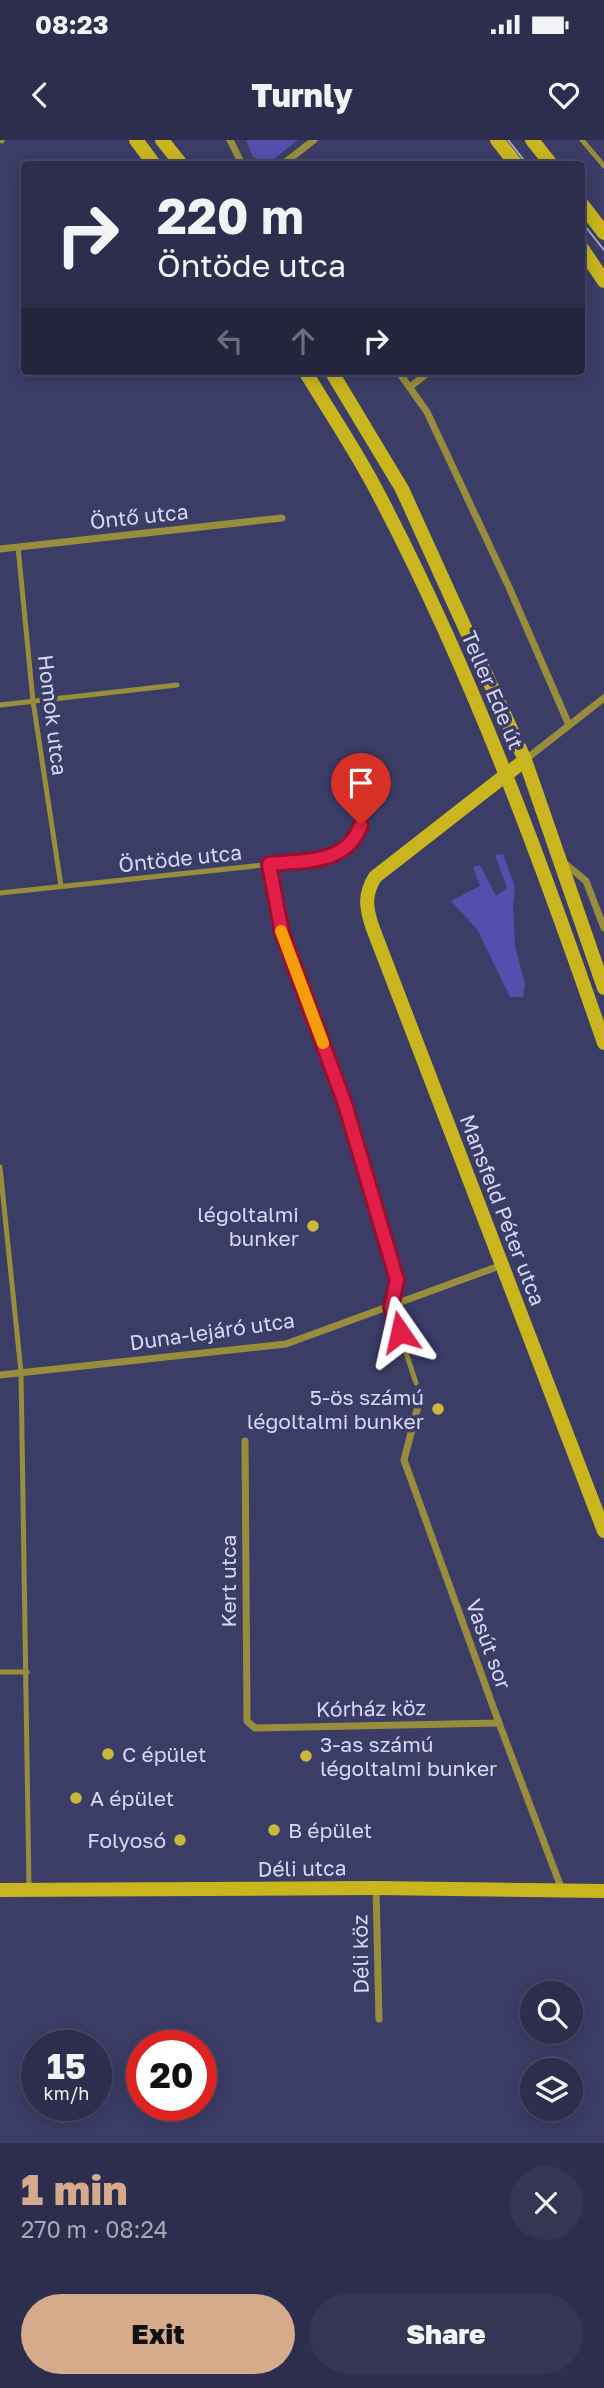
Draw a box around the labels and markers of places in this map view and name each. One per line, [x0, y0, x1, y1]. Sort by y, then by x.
pin [331, 753, 391, 825]
place label: légoltalmi bunker [197, 1201, 299, 1251]
marker: légoltalmi bunker [305, 1218, 321, 1234]
place label: 5-ös számú légoltalmi bunker [247, 1384, 424, 1434]
marker: 5-ös számú légoltalmi bunker [430, 1401, 446, 1417]
place label: 3-as számú légoltalmi bunker [320, 1731, 497, 1781]
place label: C épület [122, 1741, 206, 1767]
marker: C épület [100, 1746, 116, 1762]
marker: 3-as számú légoltalmi bunker [298, 1748, 314, 1764]
place label: A épület [90, 1785, 174, 1811]
marker: A épület [68, 1790, 84, 1806]
place label: B épület [288, 1817, 372, 1843]
marker: B épület [266, 1822, 282, 1838]
place label: Folyosó [87, 1827, 166, 1853]
marker: Folyosó [172, 1832, 188, 1848]

